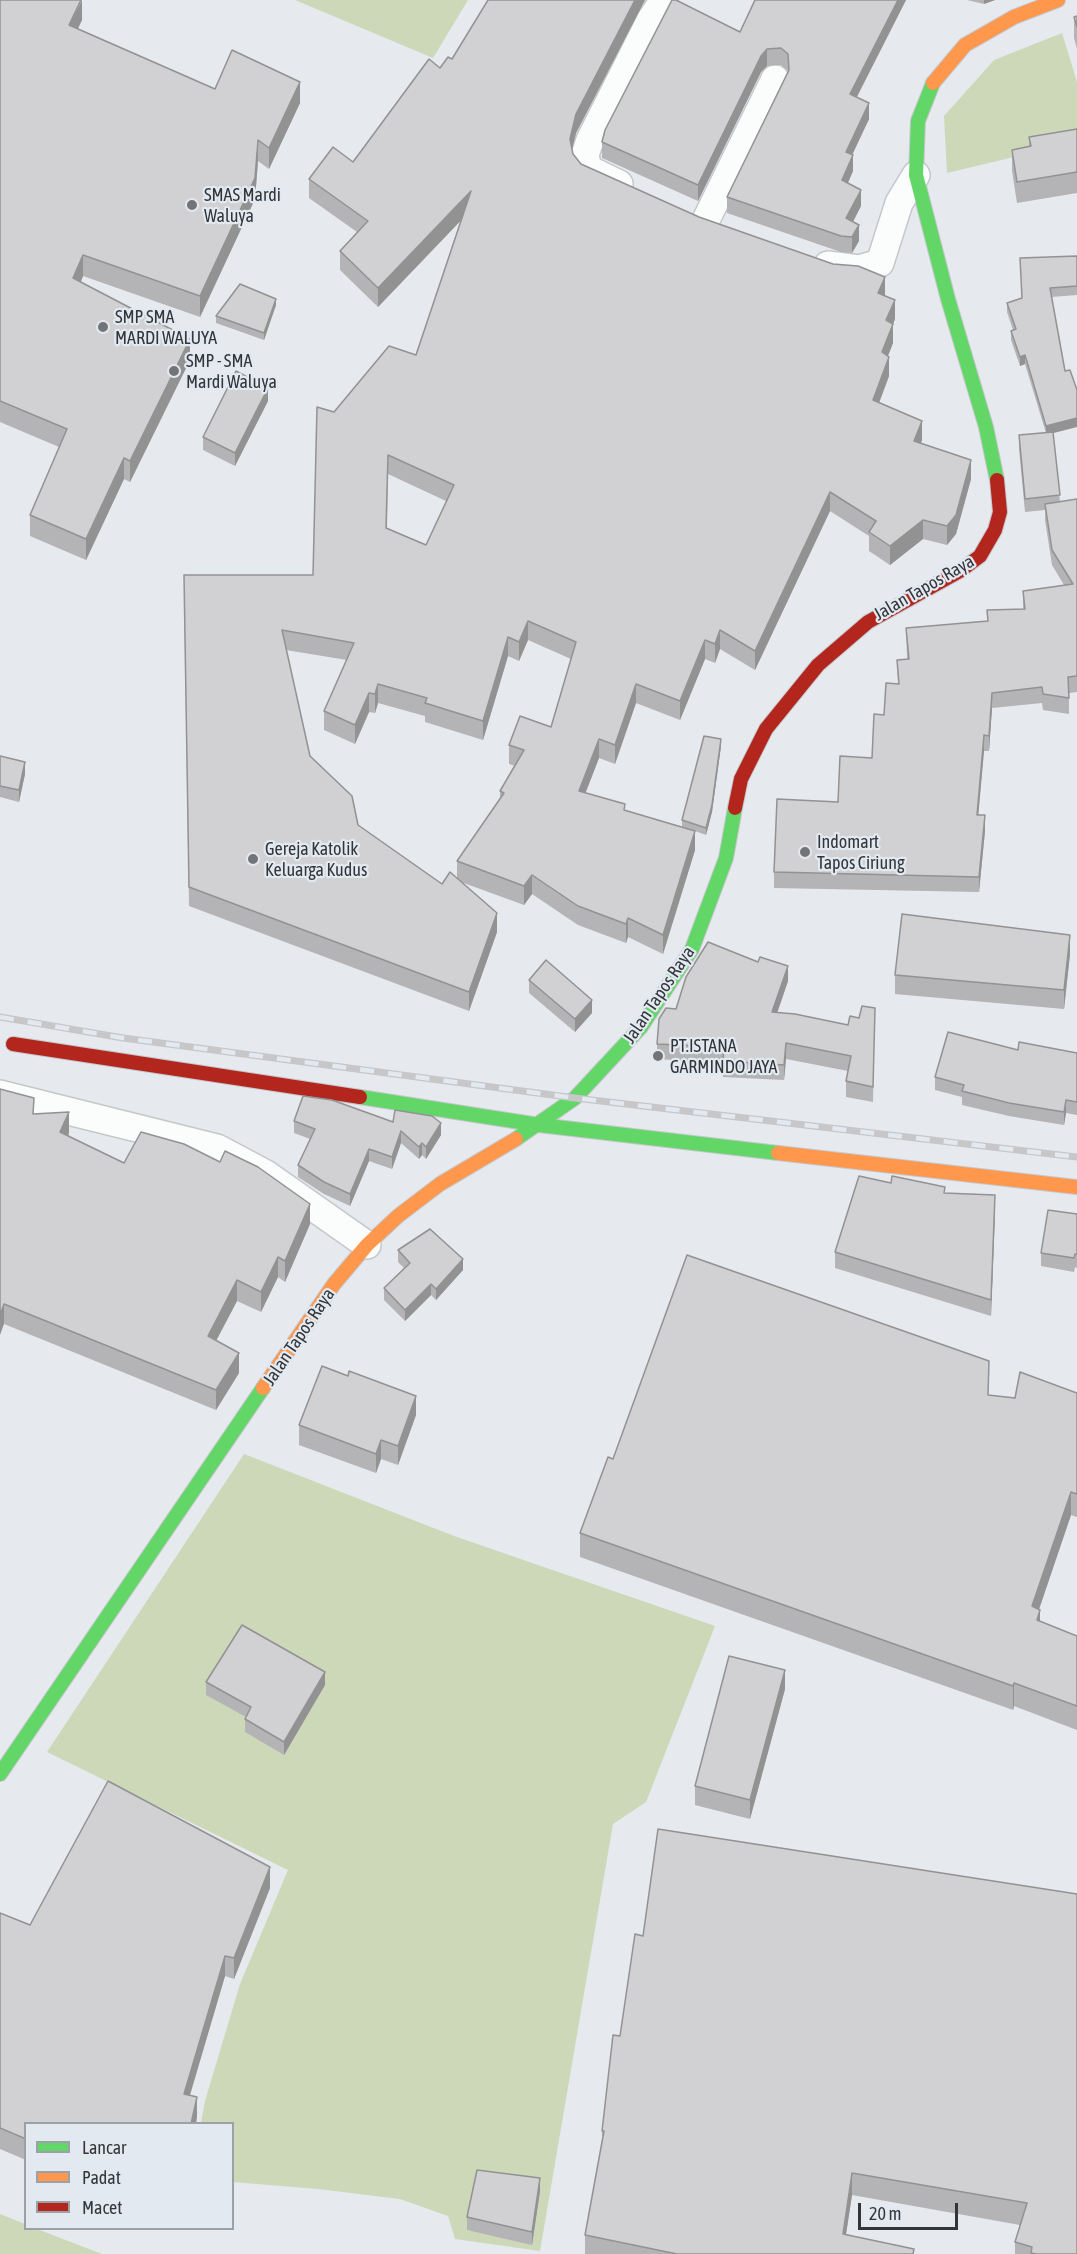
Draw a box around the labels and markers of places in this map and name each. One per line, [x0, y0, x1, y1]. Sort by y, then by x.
place label: SMAS Mardi Waluya [204, 184, 281, 226]
marker: SMAS Mardi Waluya [185, 198, 199, 212]
place label: SMP SMA MARDI WALUYA [115, 306, 217, 348]
marker: SMP SMA MARDI WALUYA [96, 320, 110, 334]
place label: SMP - SMA Mardi Waluya [186, 350, 277, 392]
marker: SMP - SMA Mardi Waluya [167, 364, 181, 378]
place label: Indomart Tapos Ciriung [817, 831, 905, 874]
place label: Gereja Katolik Keluarga Kudus [265, 838, 367, 880]
marker: Indomart Tapos Ciriung [798, 845, 812, 859]
marker: Gereja Katolik Keluarga Kudus [246, 852, 260, 866]
place label: PT.ISTANA GARMINDO JAYA [670, 1035, 777, 1078]
marker: PT.ISTANA GARMINDO JAYA [651, 1049, 665, 1063]

